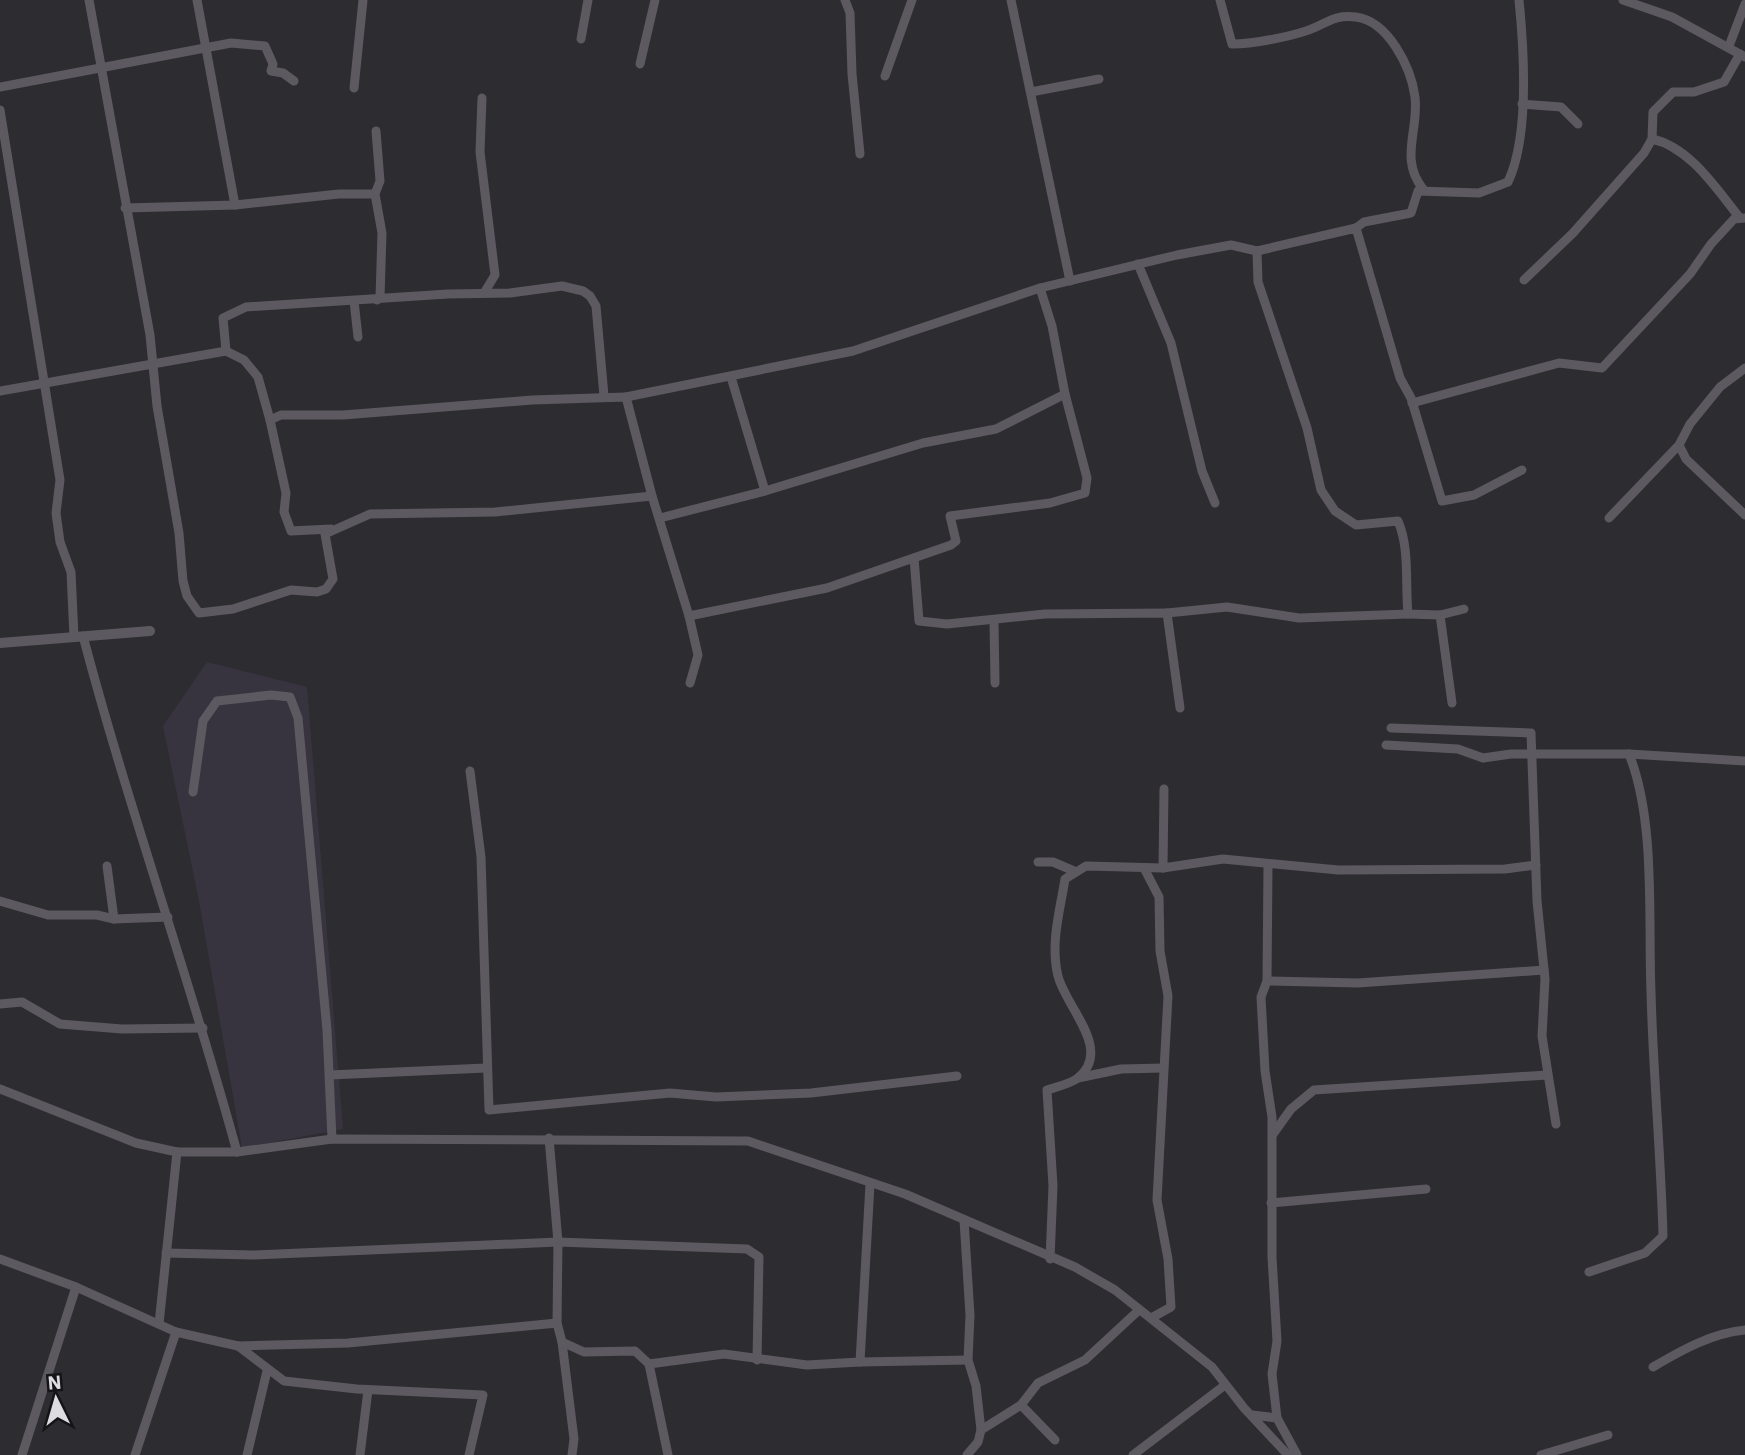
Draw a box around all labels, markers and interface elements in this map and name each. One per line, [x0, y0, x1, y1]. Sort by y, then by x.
north arrow [21, 1364, 91, 1434]
text: N [47, 1370, 62, 1395]

